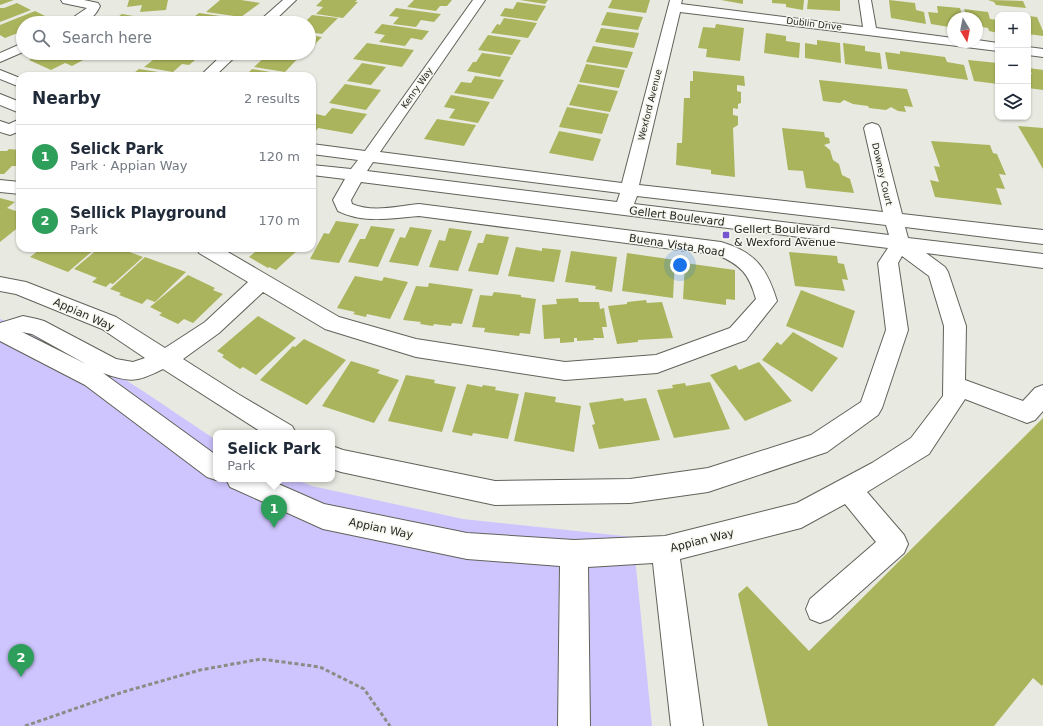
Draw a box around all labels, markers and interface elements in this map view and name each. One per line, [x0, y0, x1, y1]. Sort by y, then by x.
north arrow [947, 12, 983, 48]
map controls [995, 12, 1031, 120]
button: + [995, 12, 1031, 48]
search box [16, 16, 316, 60]
street label: Dublin Drive [786, 16, 843, 32]
icon: search [30, 27, 52, 49]
text: Search here [62, 29, 152, 47]
button: − [995, 48, 1031, 84]
street label: Kenry Way [399, 65, 435, 110]
street label: Wexford Avenue [636, 68, 664, 142]
button: layers [995, 84, 1031, 120]
text: Nearby [32, 88, 101, 108]
text: 2 results [244, 91, 300, 106]
text: Selick Park [70, 140, 163, 158]
street label: Downey Court [870, 142, 894, 207]
text: 1 [40, 149, 50, 164]
text: 120 m [258, 149, 300, 164]
text: Park · Appian Way [70, 158, 188, 173]
text: Sellick Playground [70, 204, 227, 222]
street label: Gellert Boulevard [628, 204, 725, 229]
text: 2 [40, 213, 50, 228]
text: 170 m [258, 213, 300, 228]
text: Park [70, 222, 98, 237]
place label: Gellert Boulevard & Wexford Avenue [734, 223, 836, 249]
marker: Gellert Boulevard & Wexford Avenue [721, 230, 731, 240]
street label: Buena Vista Road [628, 232, 726, 259]
your location [670, 255, 690, 275]
street label: Appian Way [51, 295, 117, 334]
popup [213, 430, 335, 482]
text: Selick Park [227, 440, 321, 458]
text: Park [227, 458, 255, 473]
pin: 1 [261, 495, 287, 528]
street label: Appian Way [348, 515, 415, 542]
street label: Appian Way [669, 526, 736, 555]
pin: 2 [8, 644, 34, 677]

